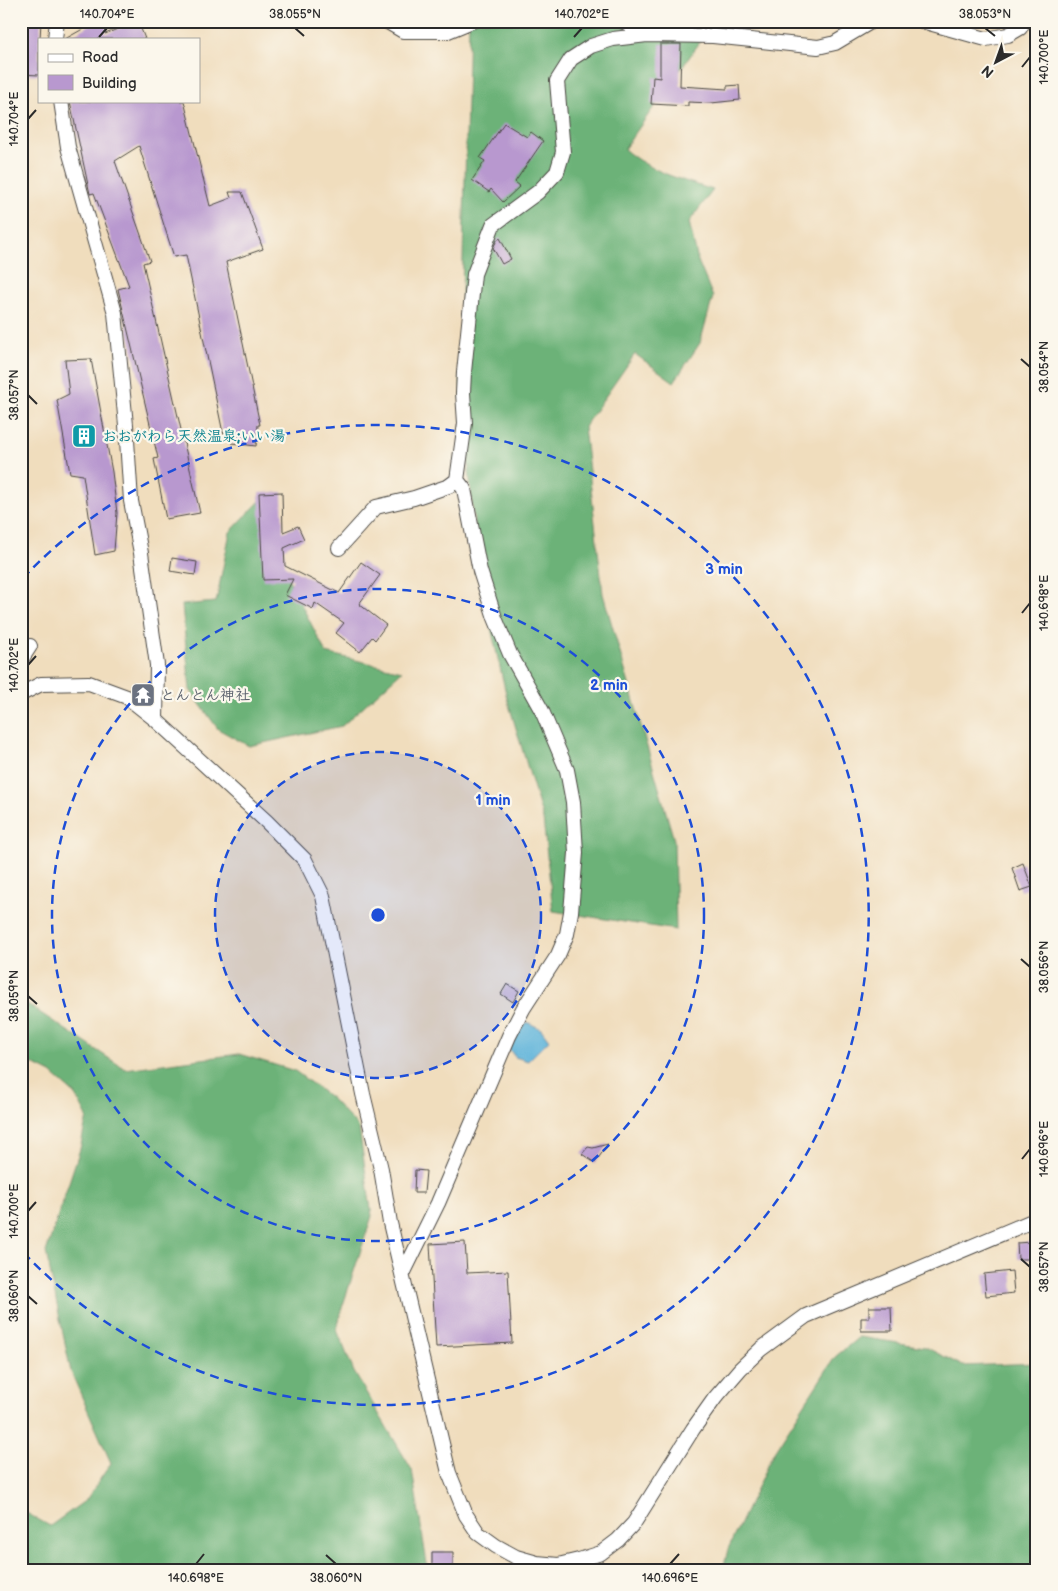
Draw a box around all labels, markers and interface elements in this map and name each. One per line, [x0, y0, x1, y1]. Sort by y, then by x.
text: 140.704°E [80, 7, 134, 22]
text: 38.055°N [269, 7, 321, 22]
text: 140.702°E [555, 7, 609, 22]
text: 38.053°N [959, 7, 1011, 22]
text: 140.700°E [1037, 30, 1052, 84]
legend [38, 38, 200, 102]
north arrow [970, 38, 1020, 88]
text: Road [82, 48, 118, 67]
text: N [978, 62, 997, 81]
text: Building [82, 74, 137, 93]
text: 140.704°E [7, 92, 22, 146]
text: 38.054°N [1037, 341, 1052, 393]
text: 38.057°N [7, 369, 22, 421]
building icon: おおがわら天然温泉;いい湯 [71, 423, 97, 449]
place label: おおがわら天然温泉;いい湯 [102, 427, 285, 446]
text: 3 min [705, 560, 743, 579]
text: 140.698°E [1037, 575, 1052, 631]
text: 140.702°E [7, 638, 22, 692]
text: 2 min [590, 676, 628, 695]
temple icon: とんとん神社 [130, 682, 156, 708]
place label: とんとん神社 [160, 686, 250, 705]
text: 1 min [475, 791, 511, 810]
centre of rings [369, 906, 387, 924]
text: 38.056°N [1037, 941, 1052, 993]
text: 38.059°N [7, 970, 22, 1022]
text: 140.696°E [1037, 1121, 1052, 1177]
text: 140.700°E [7, 1184, 22, 1238]
text: 38.057°N [1037, 1241, 1052, 1293]
text: 38.060°N [7, 1270, 22, 1322]
text: 140.698°E [168, 1571, 224, 1586]
text: 38.060°N [310, 1571, 362, 1586]
text: 140.696°E [642, 1571, 698, 1586]

